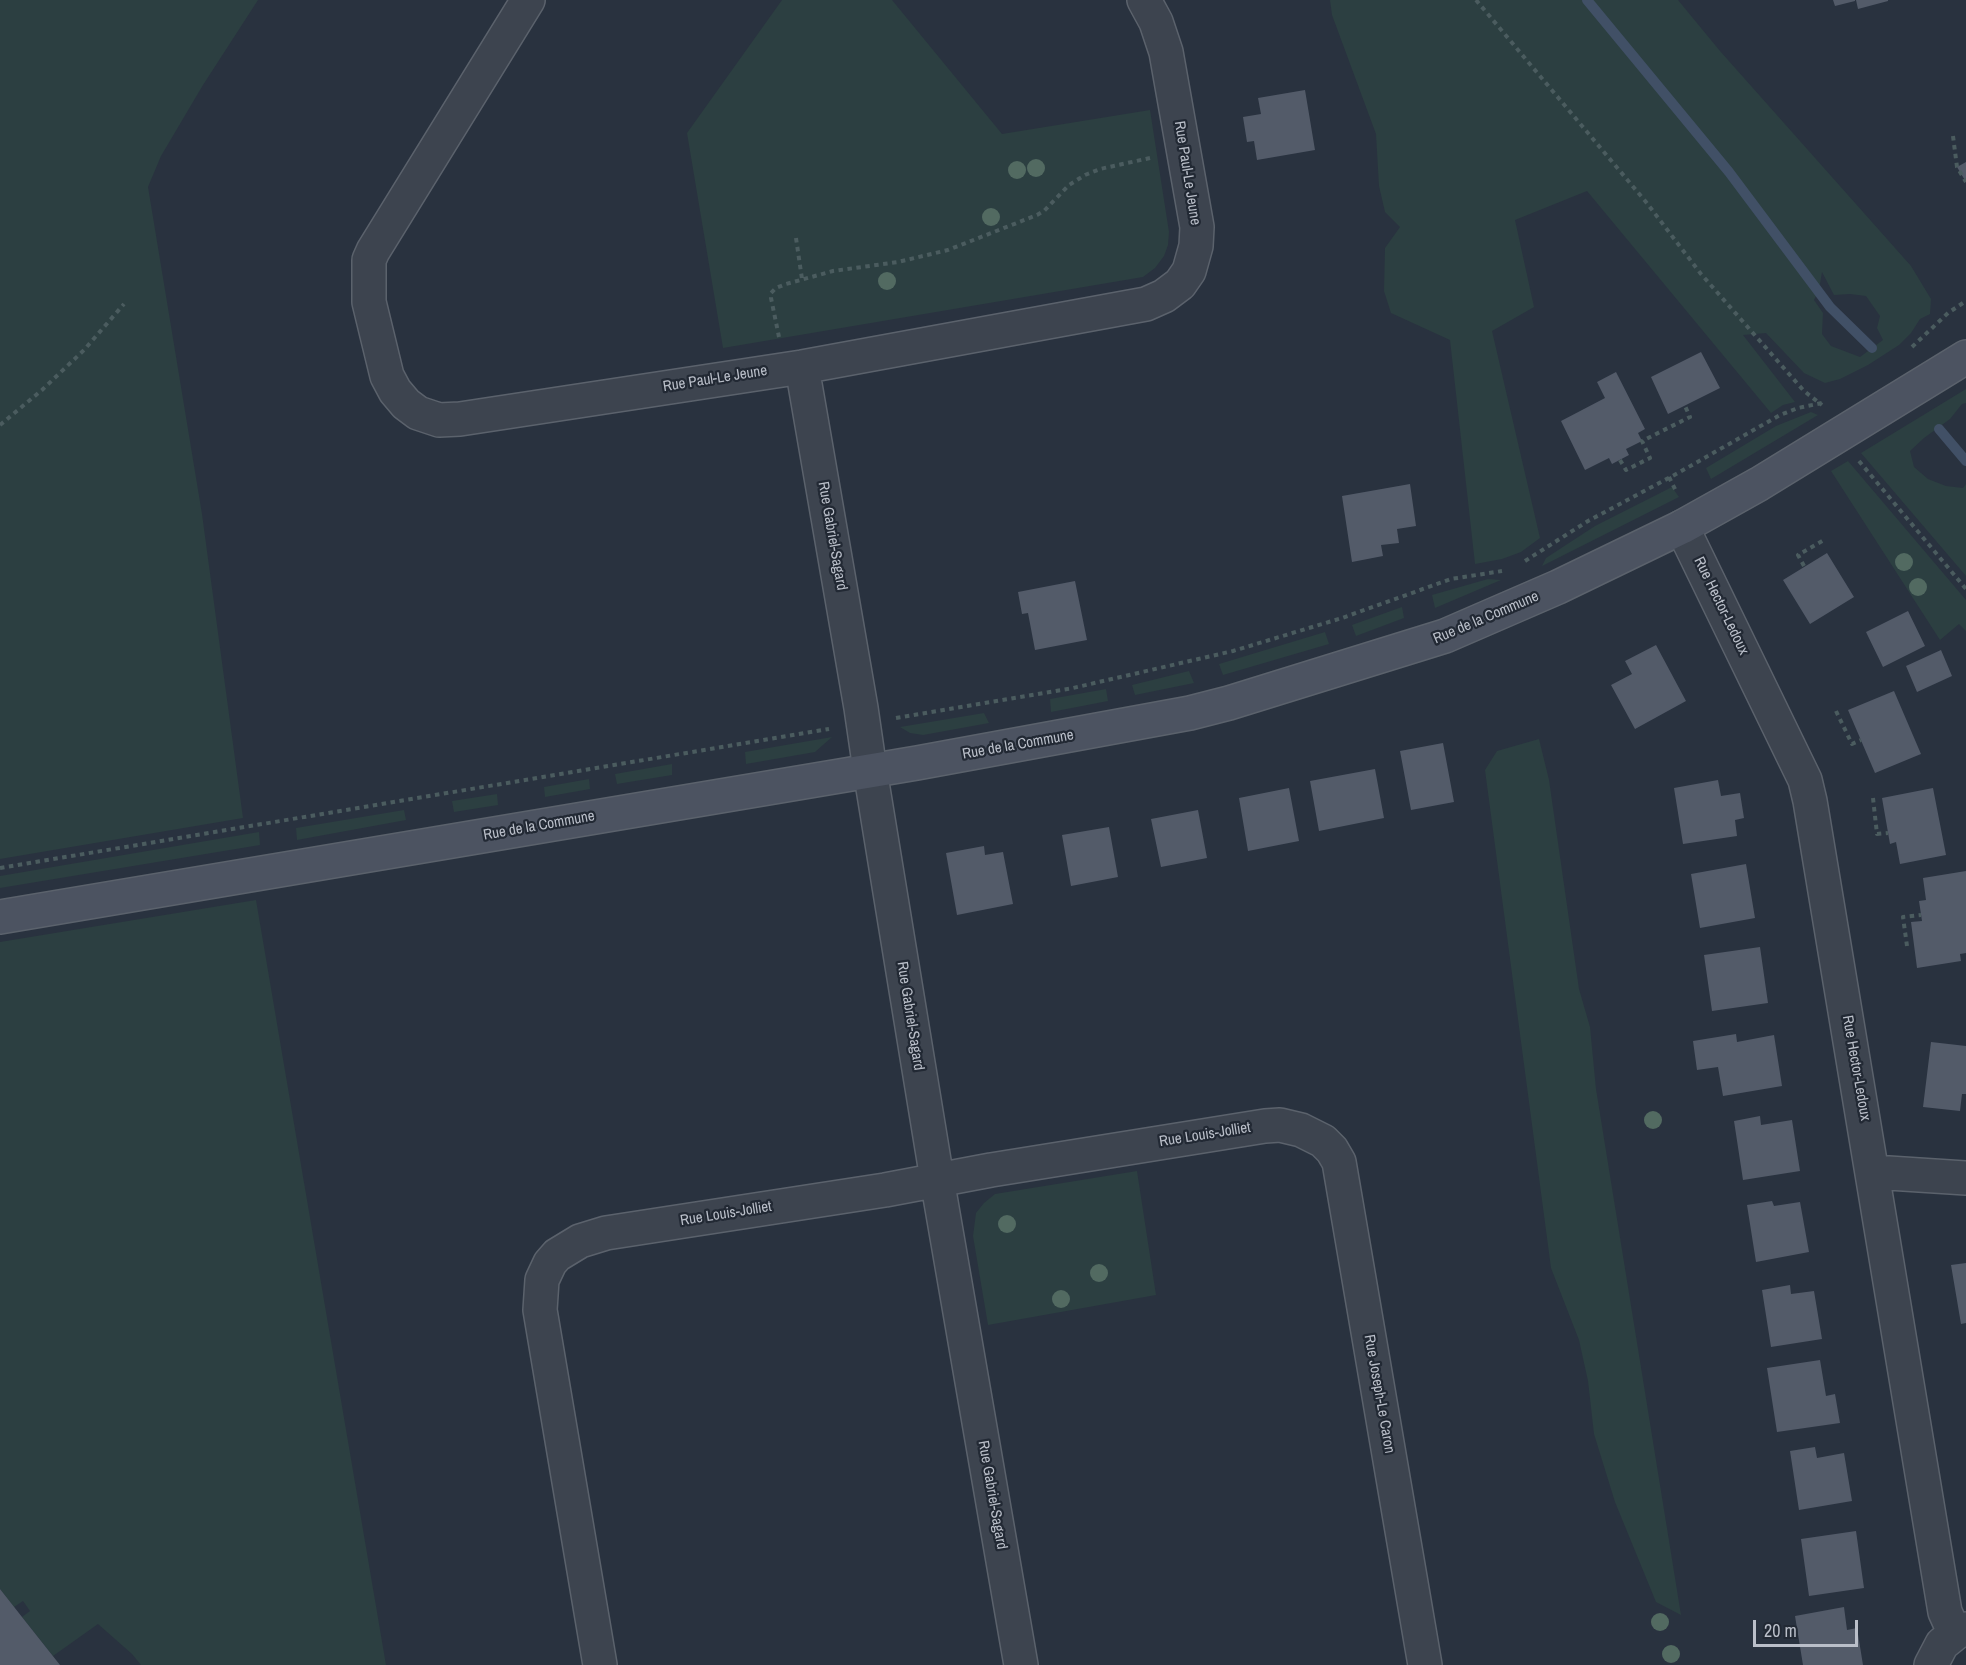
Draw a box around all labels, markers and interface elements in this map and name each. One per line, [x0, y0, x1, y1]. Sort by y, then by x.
street label: Rue Paul-Le Jeune [1170, 120, 1204, 226]
street label: Rue Paul-Le Jeune [662, 362, 768, 396]
street label: Rue Gabriel-Sagard [814, 480, 850, 592]
street label: Rue Hector-Ledoux [1690, 554, 1752, 658]
street label: Rue de la Commune [1431, 588, 1541, 648]
street label: Rue de la Commune [961, 726, 1075, 764]
street label: Rue de la Commune [482, 807, 596, 845]
street label: Rue Gabriel-Sagard [893, 960, 927, 1072]
street label: Rue Hector-Ledoux [1838, 1014, 1874, 1122]
street label: Rue Louis-Jolliet [1158, 1119, 1252, 1151]
street label: Rue Louis-Jolliet [679, 1198, 773, 1230]
street label: Rue Joseph-Le Caron [1360, 1333, 1398, 1455]
street label: Rue Gabriel-Sagard [974, 1439, 1010, 1551]
scale bar [1756, 1608, 1861, 1646]
text: 20 m [1764, 1618, 1797, 1643]

